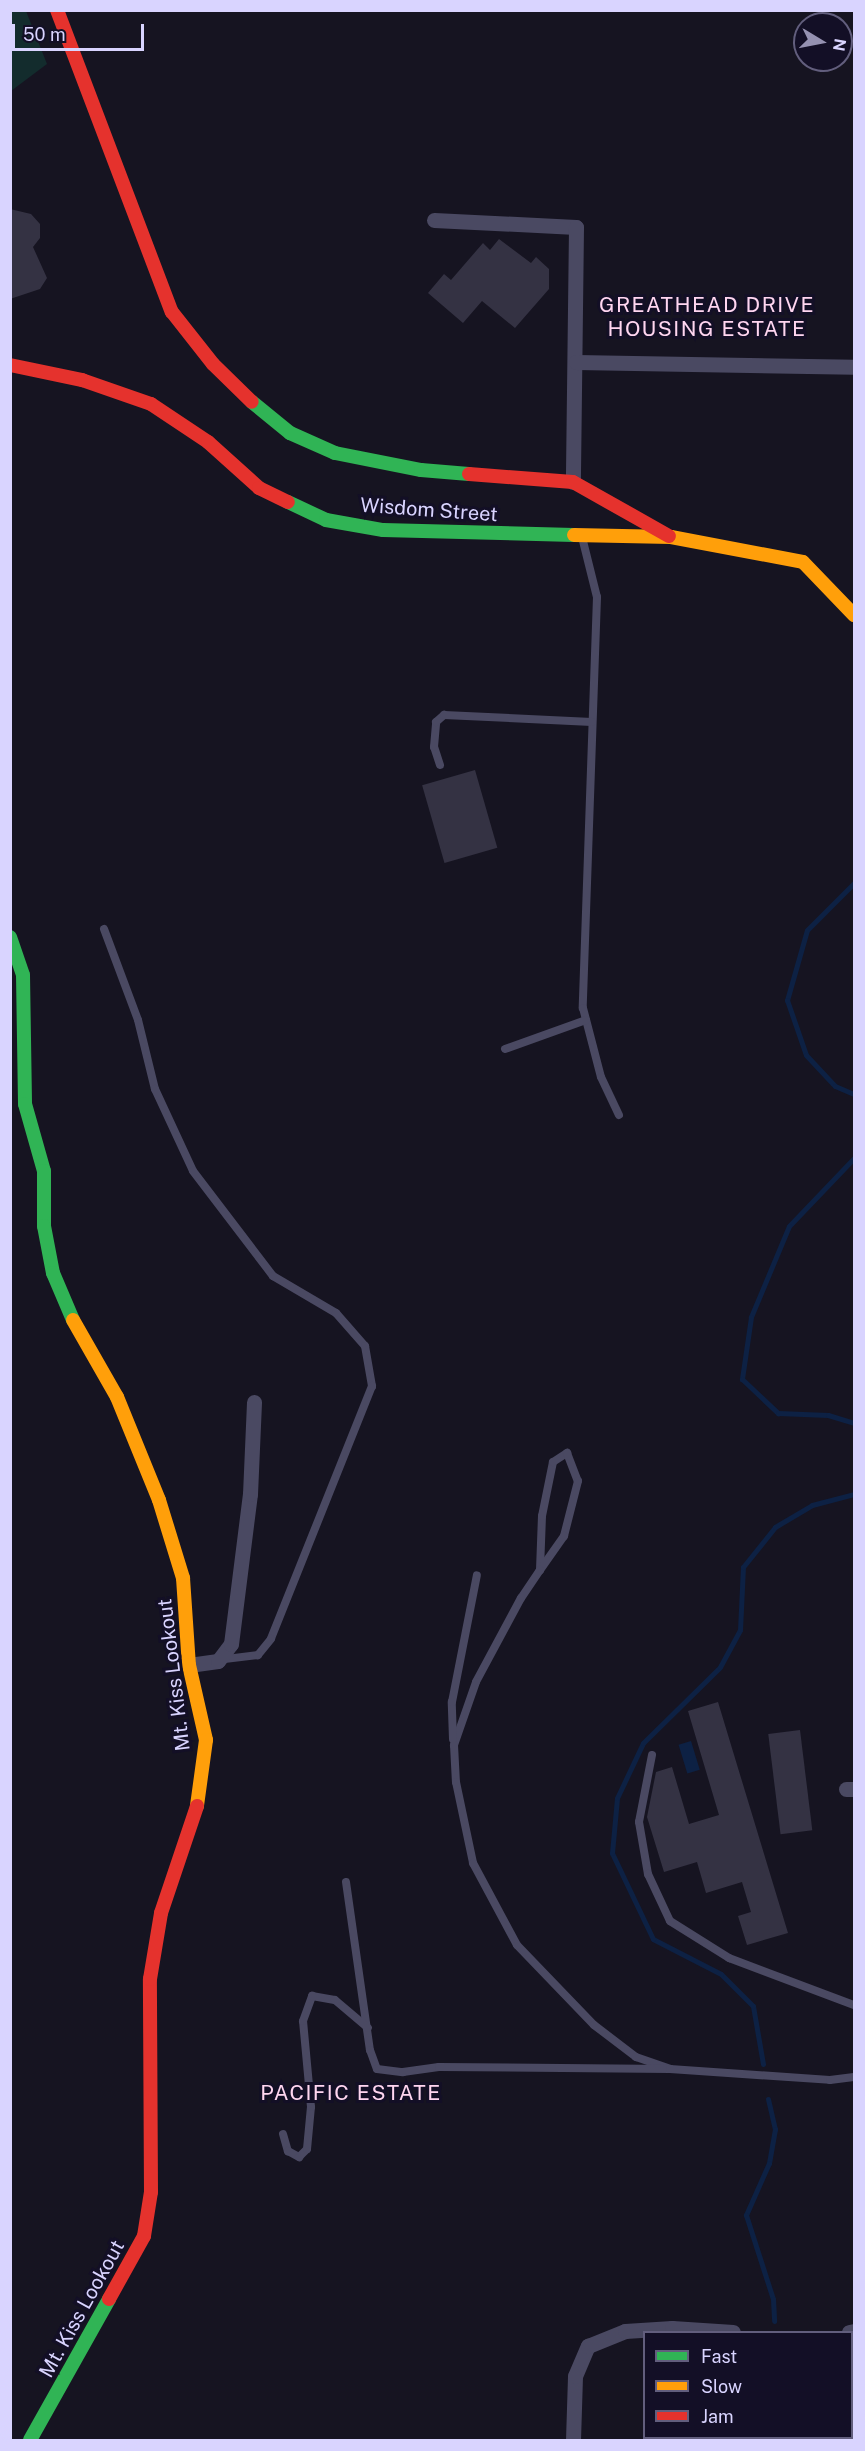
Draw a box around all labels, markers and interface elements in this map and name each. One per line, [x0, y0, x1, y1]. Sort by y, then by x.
scale bar [15, 12, 147, 50]
north arrow [793, 12, 853, 72]
text: 50 m [23, 24, 66, 45]
text: N [829, 37, 850, 53]
district label: GREATHEAD DRIVE HOUSING ESTATE [599, 292, 815, 342]
street label: Wisdom Street [359, 493, 499, 527]
street label: Mt. Kiss Lookout [153, 1597, 195, 1753]
district label: PACIFIC ESTATE [260, 2080, 442, 2106]
street label: Mt. Kiss Lookout [34, 2236, 130, 2382]
legend [643, 2331, 853, 2439]
text: Fast [701, 2346, 737, 2367]
text: Slow [701, 2376, 742, 2397]
text: Jam [701, 2406, 734, 2427]

